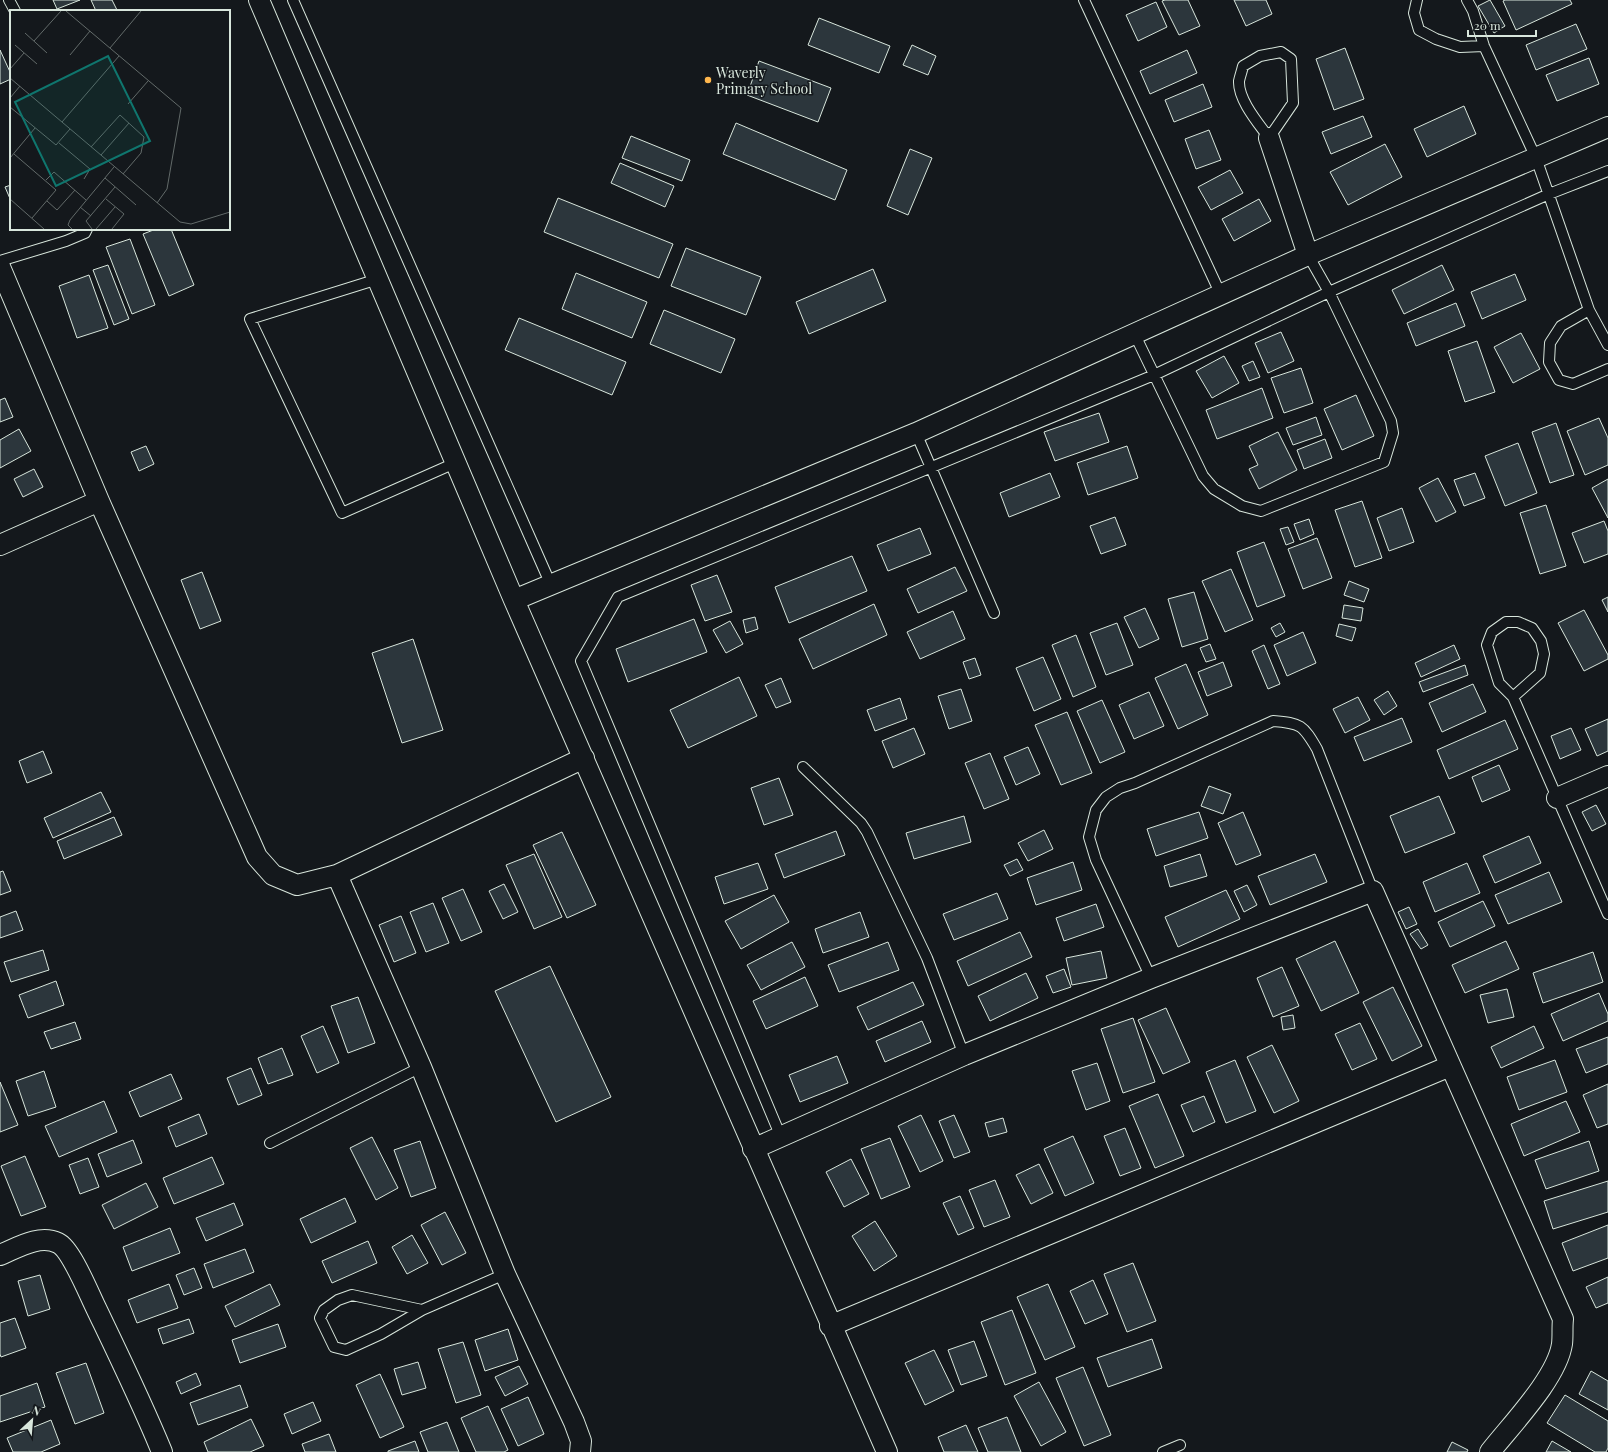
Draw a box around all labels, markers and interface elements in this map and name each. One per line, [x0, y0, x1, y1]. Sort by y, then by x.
inset map [10, 10, 230, 230]
scale bar [1468, 12, 1536, 38]
text: 20 m [1474, 17, 1501, 33]
place label: Waverly Primary School [715, 63, 812, 98]
marker: Waverly Primary School [703, 75, 713, 85]
north arrow [12, 1400, 52, 1440]
text: N [30, 1402, 44, 1419]

